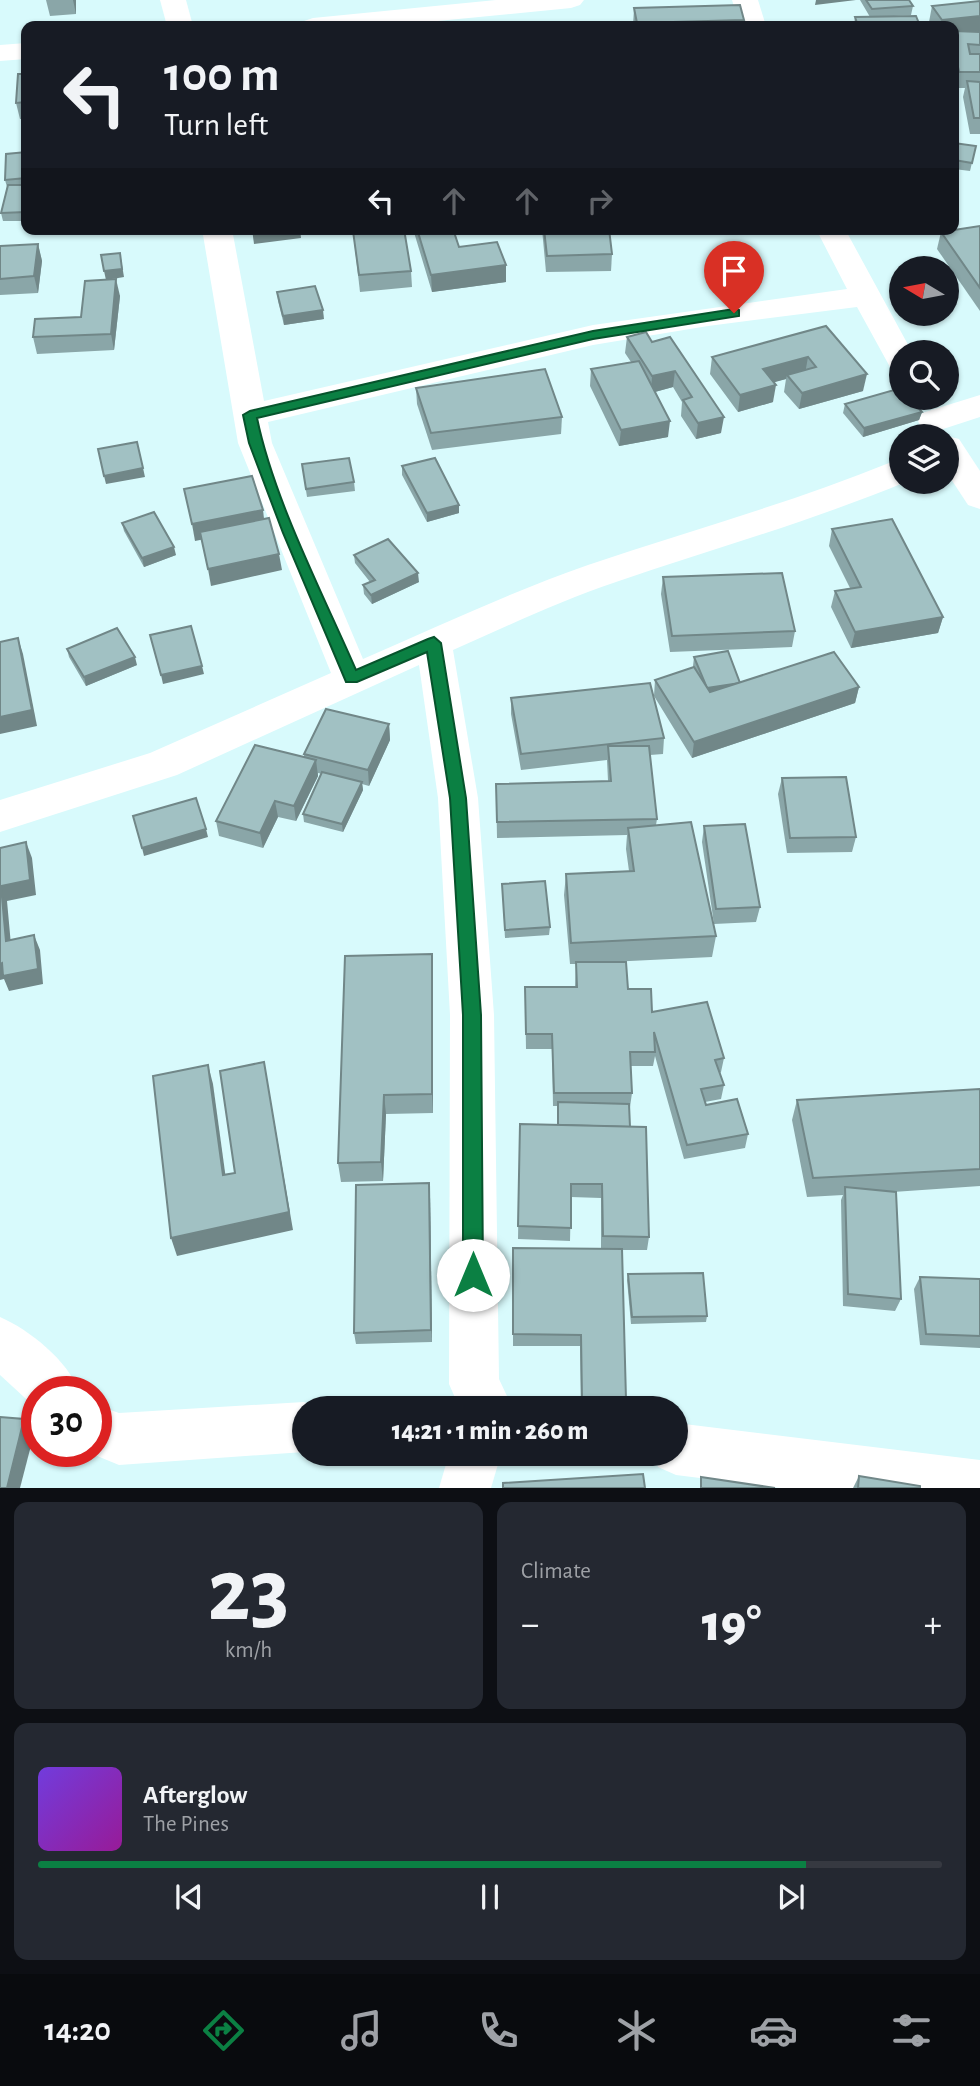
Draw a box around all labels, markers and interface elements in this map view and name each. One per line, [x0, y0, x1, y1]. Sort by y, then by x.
icon: left [49, 49, 140, 140]
text: 100 m [164, 51, 280, 100]
text: Turn left [164, 109, 268, 141]
icon: left [362, 182, 400, 220]
icon: ahead [435, 182, 473, 220]
icon: ahead [508, 182, 546, 220]
icon: right [581, 182, 619, 220]
pin [704, 241, 764, 313]
icon: arrive [715, 252, 753, 290]
north arrow [889, 256, 959, 326]
map controls [889, 256, 959, 494]
button: search [889, 340, 959, 410]
button: layers [889, 424, 959, 494]
position arrow [436, 1238, 510, 1312]
speed limit sign: 30 [21, 1376, 112, 1467]
text: 14:21 · 1 min · 260 m [392, 1418, 588, 1444]
text: 23 [207, 1546, 290, 1637]
text: Climate [521, 1560, 591, 1583]
text: 19° [702, 1598, 761, 1650]
text: − [521, 1606, 539, 1644]
text: + [924, 1606, 942, 1644]
text: km/h [225, 1639, 272, 1662]
text: Afterglow [143, 1782, 247, 1808]
text: The Pines [143, 1813, 229, 1836]
icon: previous [170, 1878, 208, 1916]
icon: pause [471, 1878, 509, 1916]
icon: next [772, 1878, 810, 1916]
icon: directions [199, 2006, 248, 2055]
icon: music [337, 2006, 386, 2055]
icon: phone [474, 2006, 523, 2055]
icon: climate [612, 2006, 661, 2055]
icon: car [749, 2006, 798, 2055]
icon: filters [887, 2006, 936, 2055]
text: 14:20 [44, 2014, 111, 2046]

